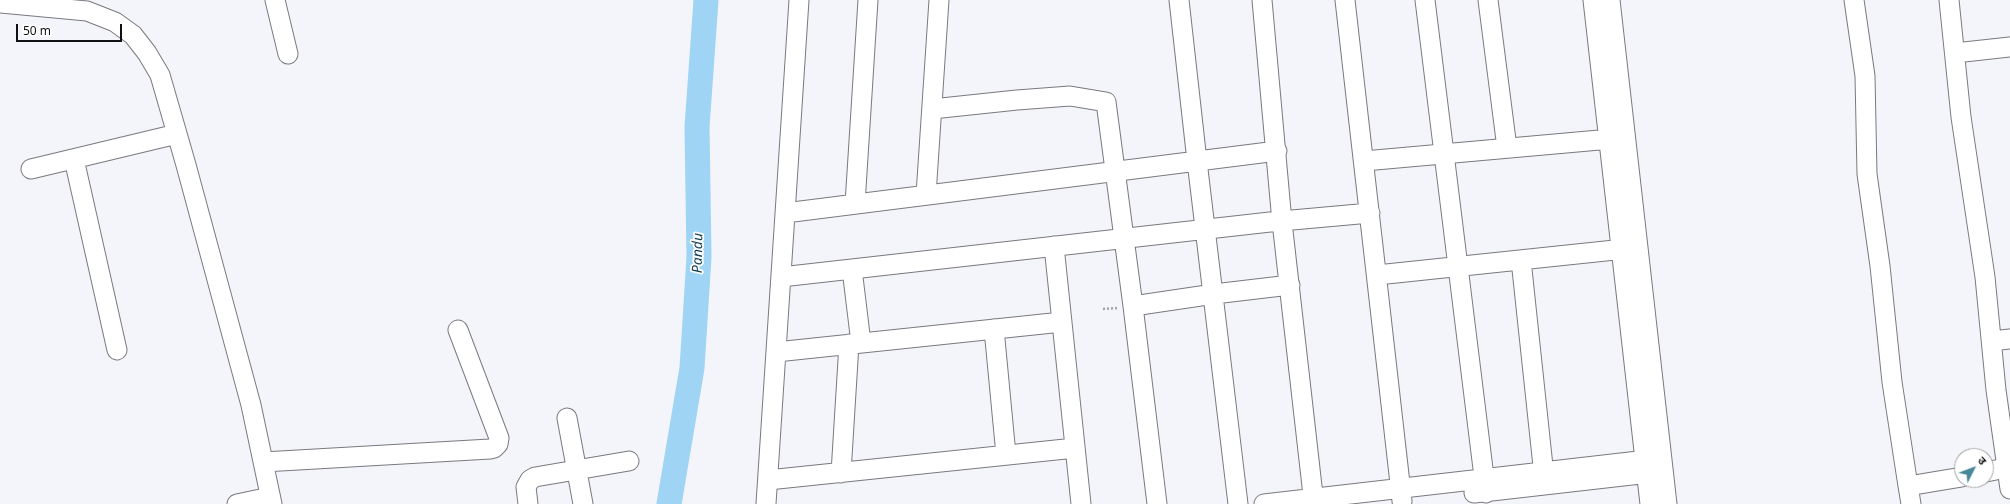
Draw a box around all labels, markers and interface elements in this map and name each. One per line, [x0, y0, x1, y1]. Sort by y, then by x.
scale bar [18, 16, 124, 42]
text: 50 m [23, 22, 51, 39]
water label: Pandu [689, 233, 707, 273]
north arrow [1954, 448, 1994, 488]
text: उ [1975, 453, 1990, 468]

